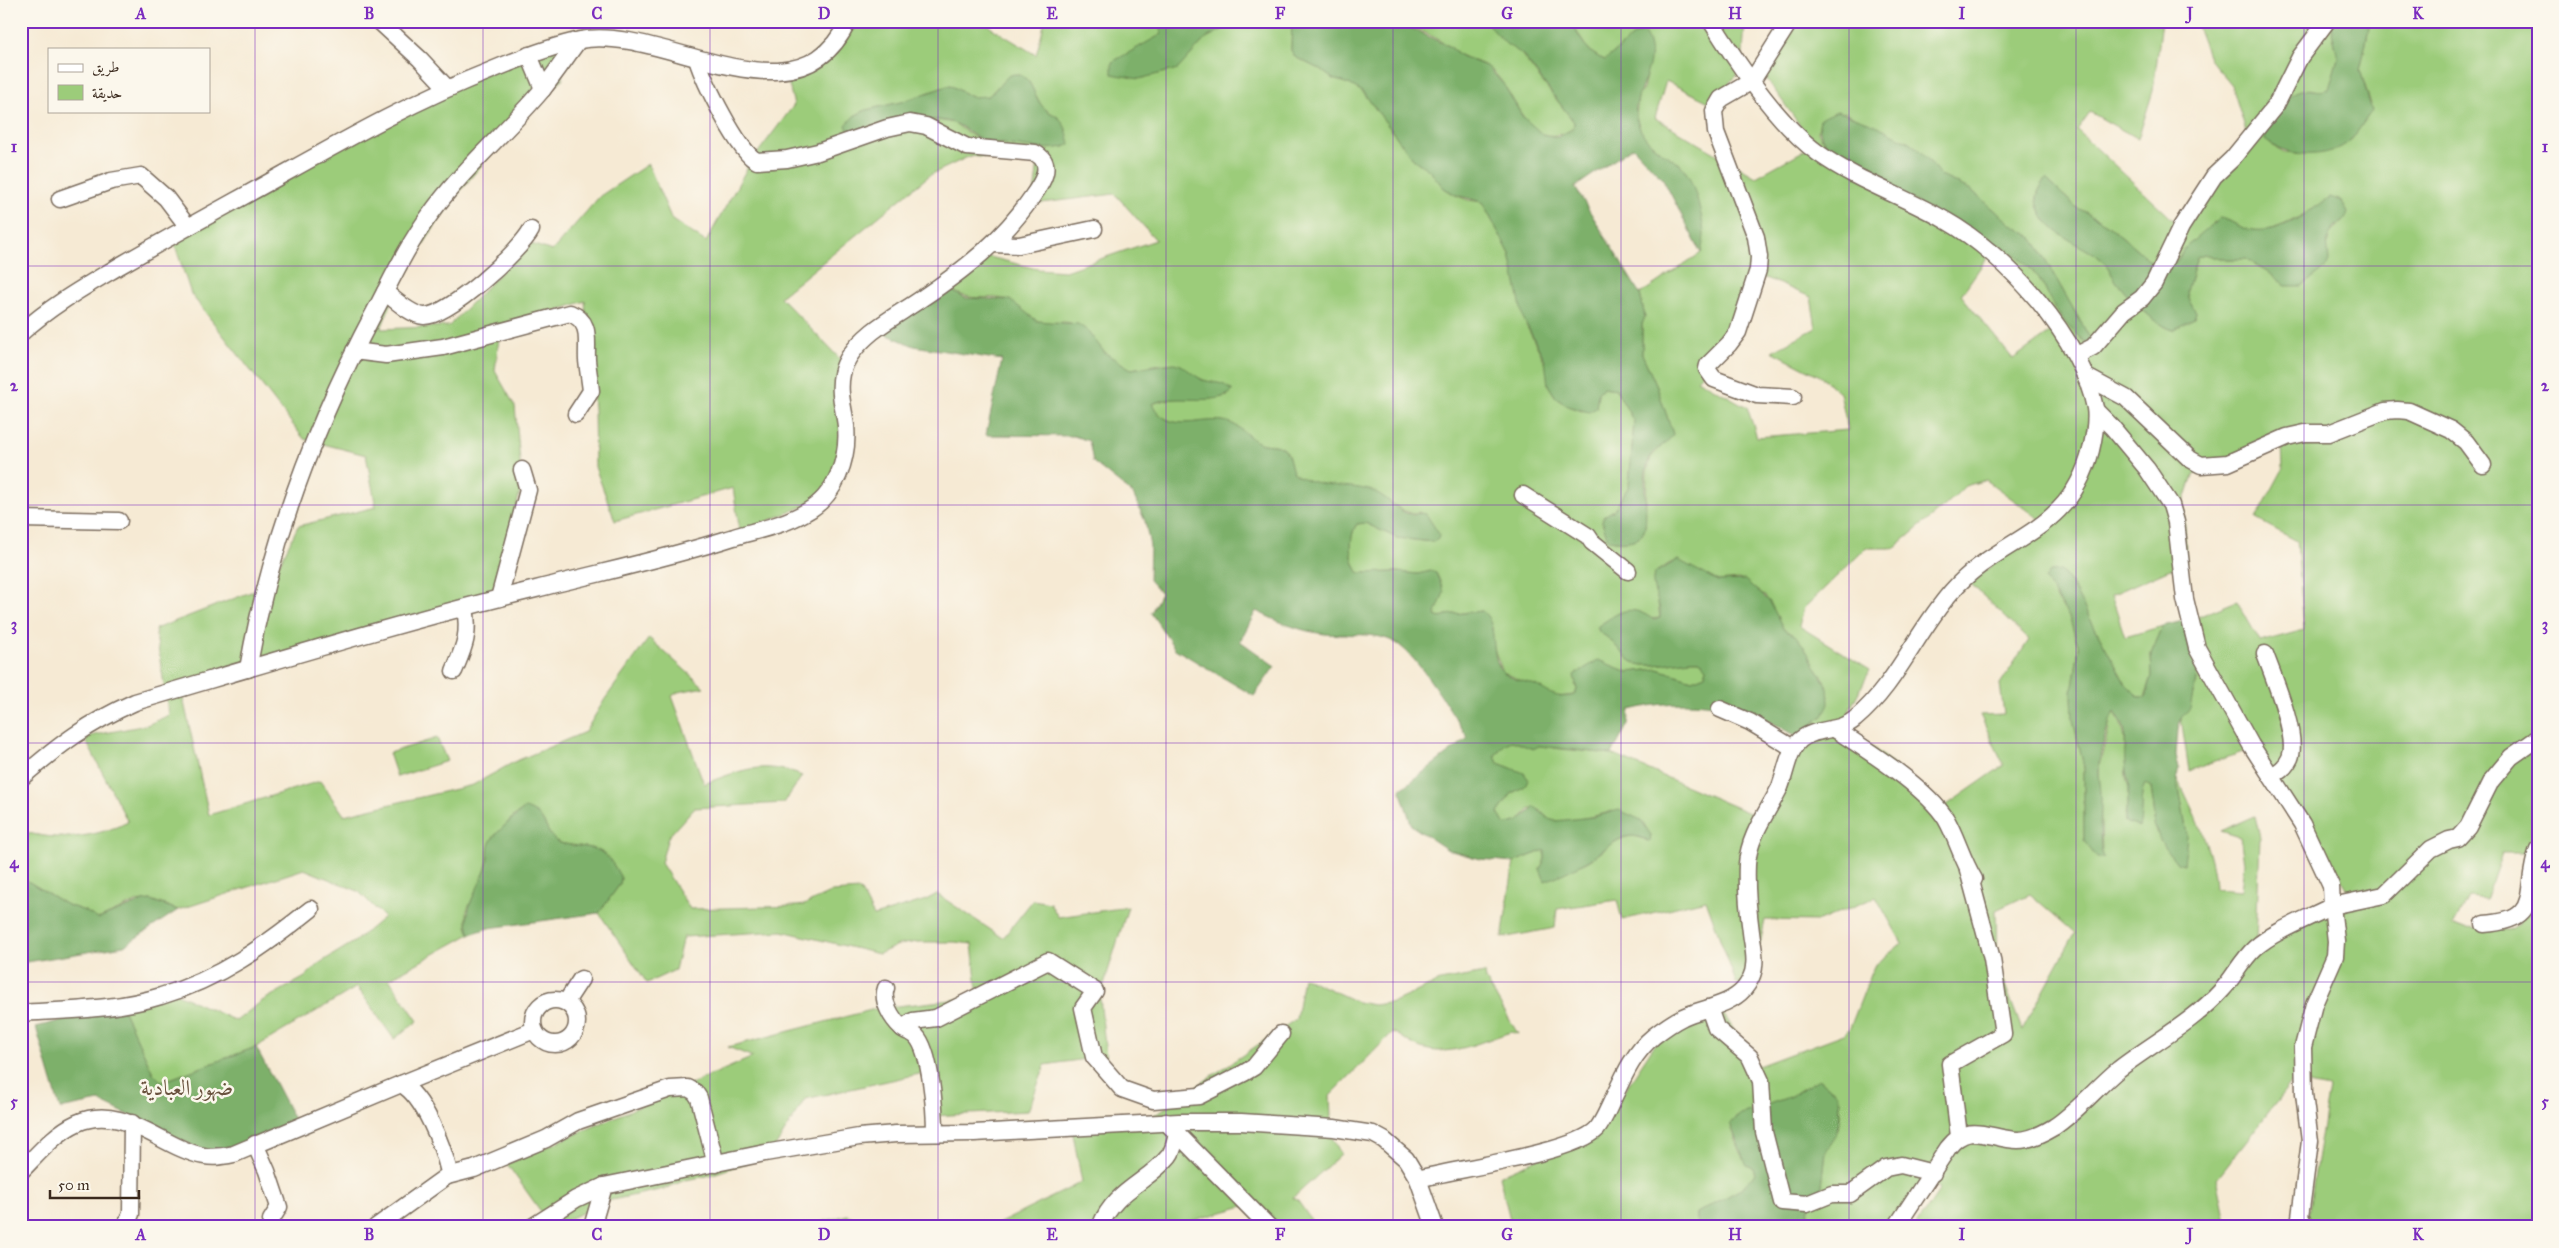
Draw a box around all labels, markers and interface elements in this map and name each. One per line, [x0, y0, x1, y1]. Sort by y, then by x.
text: A [135, 4, 147, 23]
text: B [364, 4, 374, 23]
text: C [592, 4, 603, 23]
text: D [818, 4, 831, 23]
text: E [1046, 4, 1058, 23]
text: F [1275, 4, 1286, 23]
text: G [1501, 4, 1513, 23]
text: H [1728, 4, 1742, 23]
text: I [1959, 4, 1966, 23]
text: J [2185, 4, 2194, 24]
text: K [2412, 4, 2424, 23]
legend [48, 48, 210, 112]
text: طريق [92, 58, 119, 77]
text: حديقة [92, 84, 122, 102]
text: 1 [11, 137, 18, 156]
text: 1 [2542, 137, 2549, 156]
text: 2 [10, 376, 19, 395]
text: 2 [2541, 376, 2550, 395]
text: 3 [11, 615, 17, 635]
text: 3 [2542, 615, 2548, 635]
text: 4 [10, 853, 20, 873]
text: 4 [2541, 853, 2551, 873]
district label: ضهور العبادية [141, 1074, 233, 1102]
text: 5 [10, 1092, 18, 1111]
text: 5 [2541, 1092, 2549, 1111]
scale bar [50, 1168, 139, 1200]
text: 50 m [58, 1176, 90, 1194]
text: A [135, 1225, 147, 1244]
text: B [364, 1225, 374, 1244]
text: C [592, 1225, 603, 1244]
text: D [818, 1225, 831, 1244]
text: E [1046, 1225, 1058, 1244]
text: F [1275, 1225, 1286, 1244]
text: G [1501, 1225, 1513, 1244]
text: H [1728, 1225, 1742, 1244]
text: I [1959, 1225, 1966, 1244]
text: J [2185, 1225, 2194, 1245]
text: K [2412, 1225, 2424, 1244]

